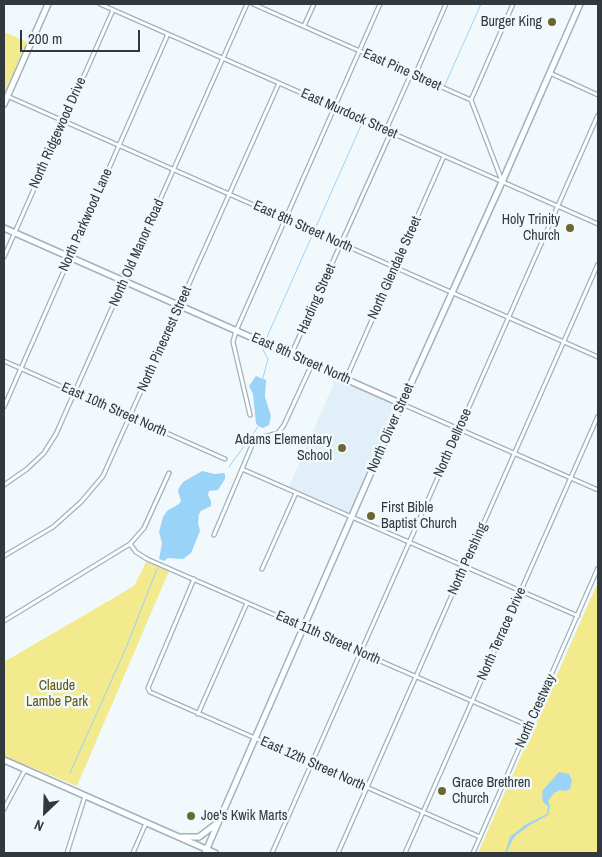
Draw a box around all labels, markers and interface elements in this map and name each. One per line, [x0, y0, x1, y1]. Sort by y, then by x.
place label: Burger King [481, 14, 542, 30]
marker: Burger King [546, 16, 558, 28]
scale bar [22, 20, 142, 52]
text: 200 m [28, 28, 62, 49]
street label: East Pine Street [360, 45, 444, 95]
street label: North Ridgewood Drive [26, 75, 90, 191]
street label: East Murdock Street [298, 85, 400, 143]
street label: North Parkwood Lane [56, 166, 116, 274]
street label: North Old Manor Road [106, 197, 168, 309]
street label: East 8th Street North [251, 198, 355, 256]
place label: Holy Trinity Church [502, 212, 560, 244]
street label: North Glendale Street [365, 214, 425, 322]
marker: Holy Trinity Church [564, 222, 576, 234]
street label: Harding Street [294, 261, 340, 337]
street label: North Pinecrest Street [134, 284, 196, 394]
street label: East 9th Street North [249, 330, 353, 388]
street label: East 10th Street North [59, 379, 169, 441]
street label: North Oliver Street [364, 381, 418, 475]
street label: North Dellrose [430, 406, 476, 480]
place label: Adams Elementary School [235, 432, 332, 464]
marker: Adams Elementary School [336, 442, 348, 454]
place label: First Bible Baptist Church [381, 500, 457, 532]
marker: First Bible Baptist Church [365, 510, 377, 522]
street label: North Pershing [445, 520, 491, 598]
street label: North Terrace Drive [474, 585, 530, 683]
street label: East 11th Street North [273, 607, 383, 669]
street label: North Crestway [512, 671, 560, 751]
park label: Claude Lambe Park [26, 678, 88, 710]
street label: East 12th Street North [258, 733, 368, 795]
place label: Grace Brethren Church [452, 775, 530, 808]
marker: Grace Brethren Church [436, 785, 448, 797]
north arrow [20, 787, 70, 837]
place label: Joe's Kwik Marts [201, 808, 287, 824]
marker: Joe's Kwik Marts [185, 810, 197, 822]
text: N [31, 816, 46, 836]

